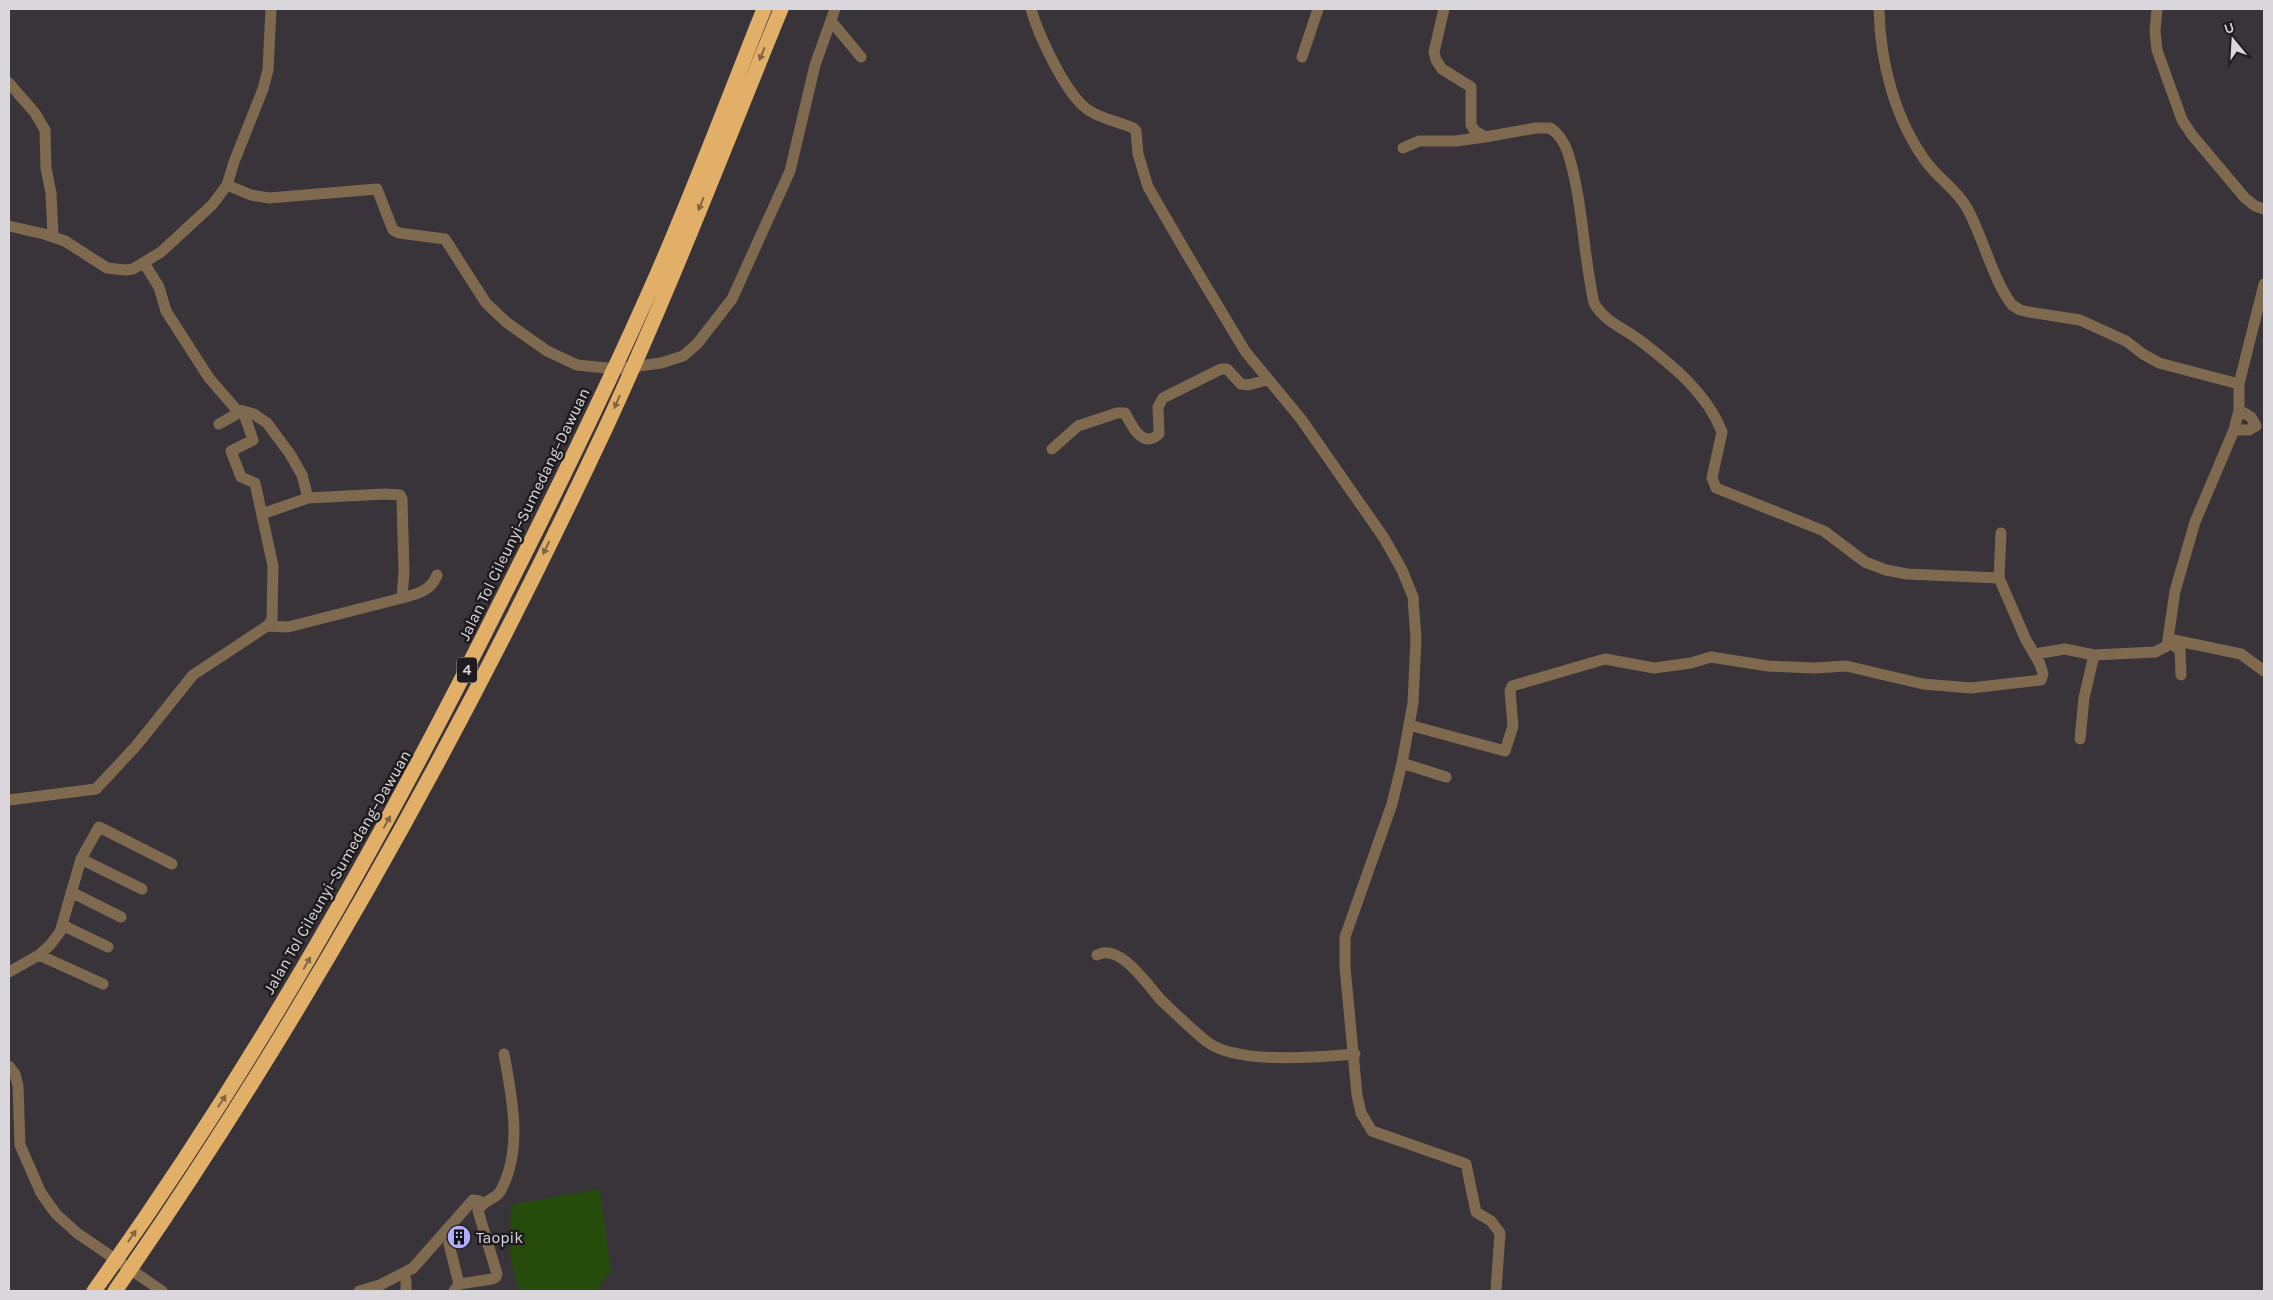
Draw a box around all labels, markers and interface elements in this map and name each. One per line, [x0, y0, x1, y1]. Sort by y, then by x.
north arrow [2208, 15, 2258, 65]
text: U [2222, 19, 2236, 38]
one-way arrow [758, 47, 766, 61]
one-way arrow [696, 197, 704, 211]
street label: Jalan Tol Cileunyi–Sumedang–Dawuan [454, 385, 594, 643]
one-way arrow [612, 395, 620, 409]
one-way arrow [542, 541, 550, 555]
road number: 4 [457, 658, 477, 682]
street label: Jalan Tol Cileunyi–Sumedang–Dawuan [259, 747, 415, 997]
one-way arrow [383, 814, 391, 829]
one-way arrow [303, 957, 312, 970]
one-way arrow [217, 1094, 226, 1108]
building icon: Taopik [446, 1224, 472, 1250]
place label: Taopik [476, 1228, 523, 1247]
one-way arrow [127, 1230, 136, 1243]

